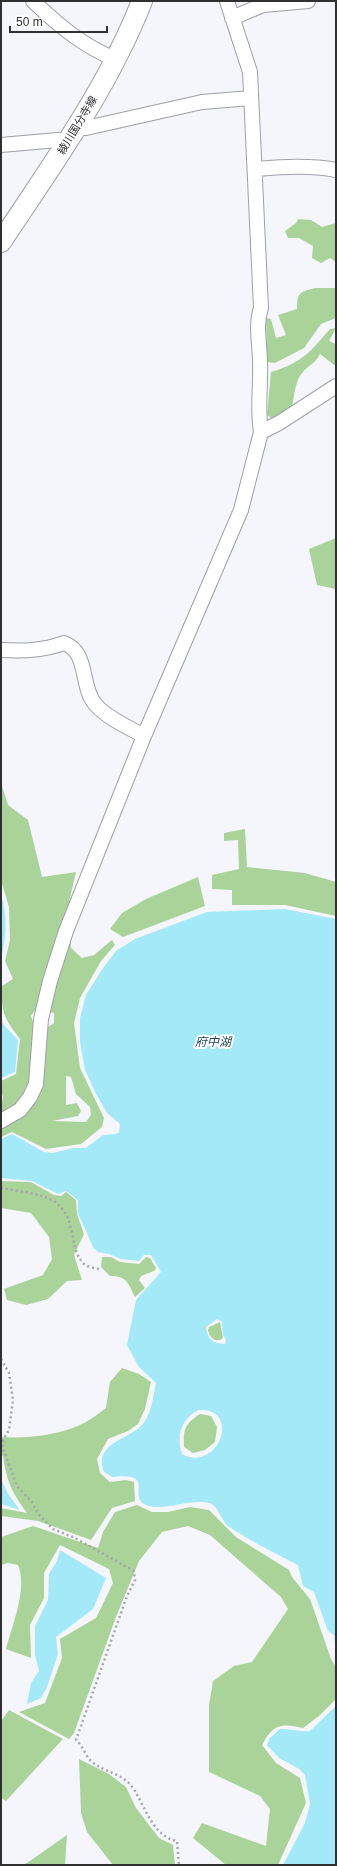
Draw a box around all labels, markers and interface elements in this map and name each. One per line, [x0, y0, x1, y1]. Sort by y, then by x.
scale bar [10, 8, 107, 34]
text: 50 m [16, 15, 43, 29]
street label: 綾川国分寺線 [55, 94, 99, 156]
water label: 府中湖 [195, 1035, 233, 1049]

